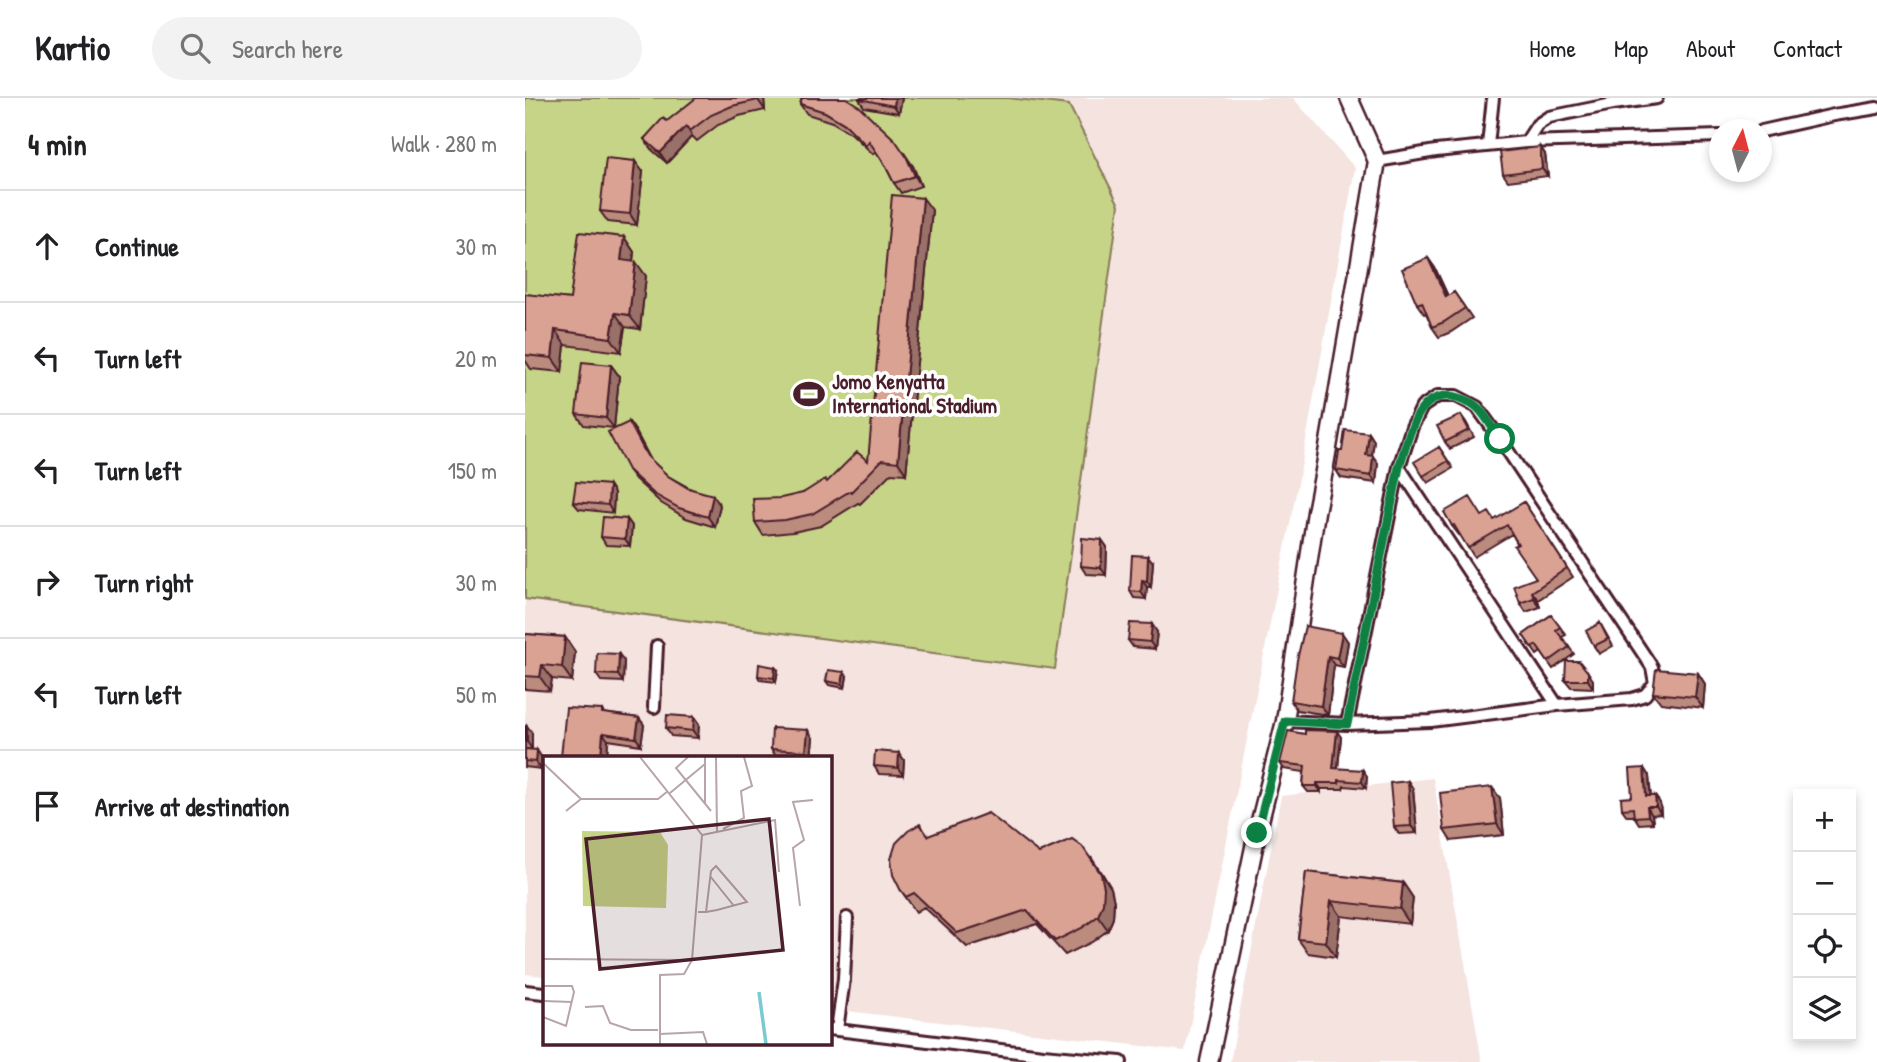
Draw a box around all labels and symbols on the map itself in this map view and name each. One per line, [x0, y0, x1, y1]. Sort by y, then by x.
north arrow [1709, 119, 1772, 182]
place label: Jomo Kenyatta International Stadium [832, 367, 997, 420]
sports icon: Jomo Kenyatta International Stadium [792, 377, 826, 411]
route start [1484, 423, 1515, 454]
inset map [543, 756, 831, 1044]
route end [1241, 817, 1272, 848]

